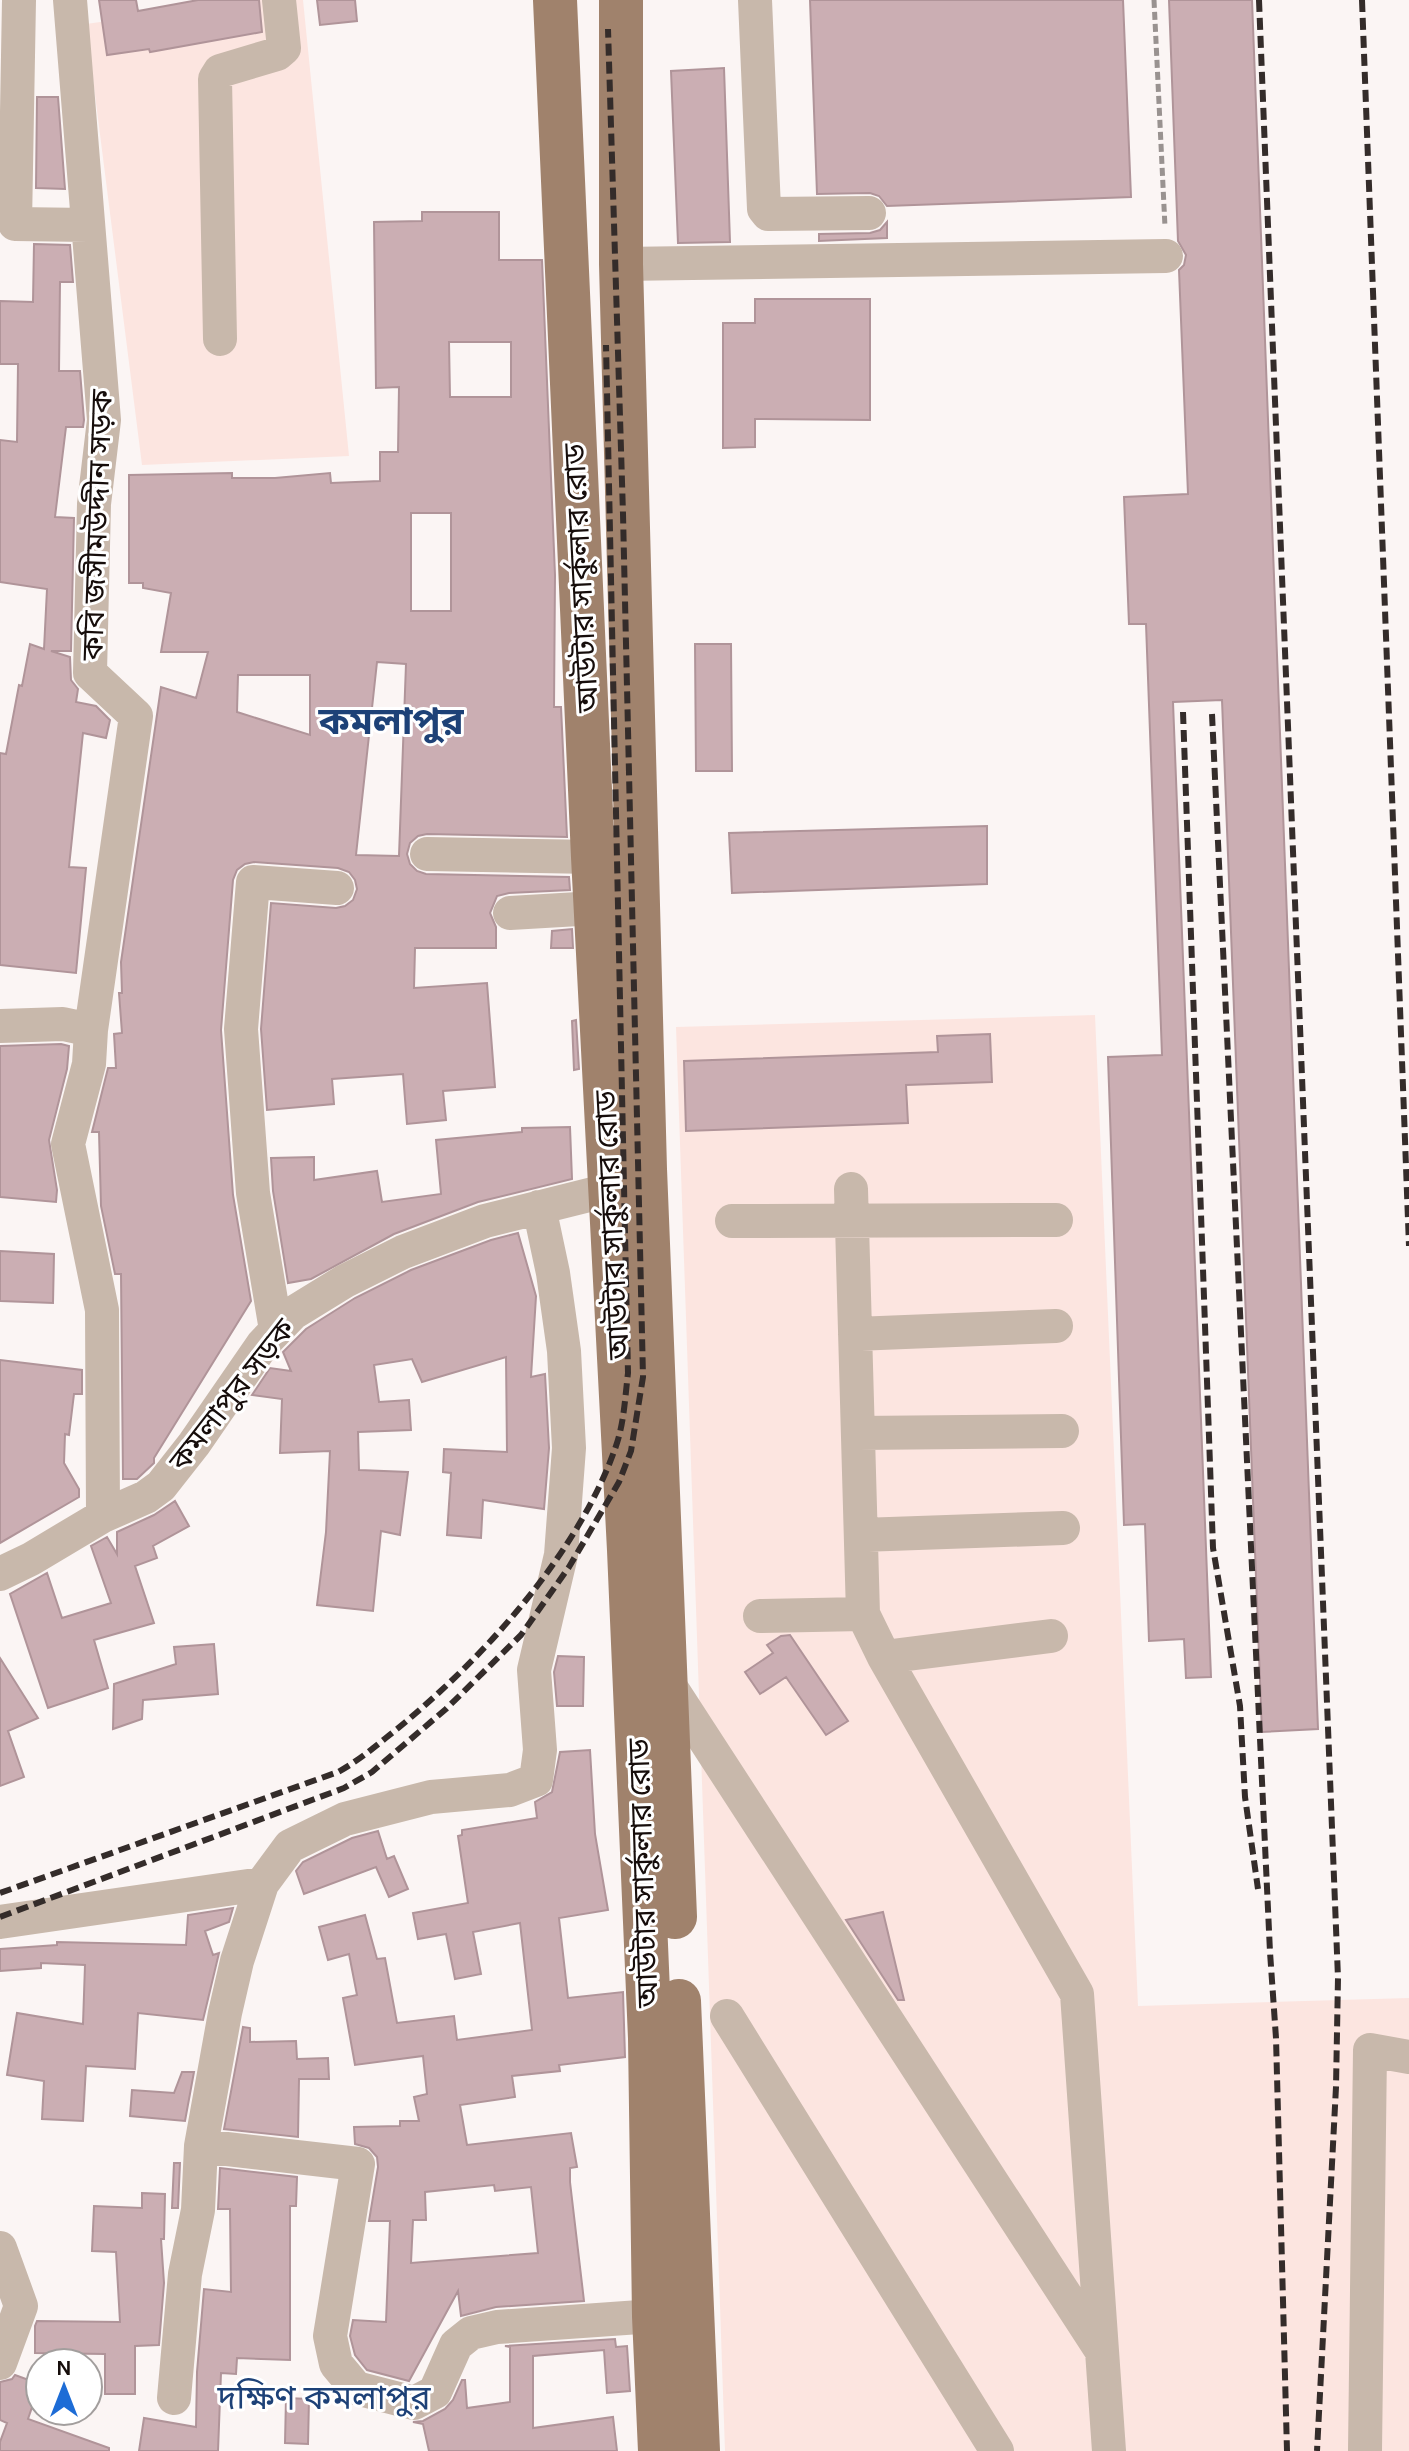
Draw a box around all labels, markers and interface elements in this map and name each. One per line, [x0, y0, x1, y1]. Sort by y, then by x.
street label: কবি জসীমউদ্দীন সড়ক [74, 388, 120, 662]
street label: আউটার সার্কুলার রোড [555, 442, 606, 714]
district label: কমলাপুর [317, 699, 465, 744]
street label: আউটার সার্কুলার রোড [586, 1089, 637, 1361]
street label: কমলাপুর সড়ক [161, 1311, 303, 1479]
street label: আউটার সার্কুলার রোড [619, 1737, 666, 2009]
north arrow [24, 2347, 104, 2427]
text: N [56, 2355, 72, 2381]
district label: দক্ষিণ কমলাপুর [217, 2378, 431, 2418]

